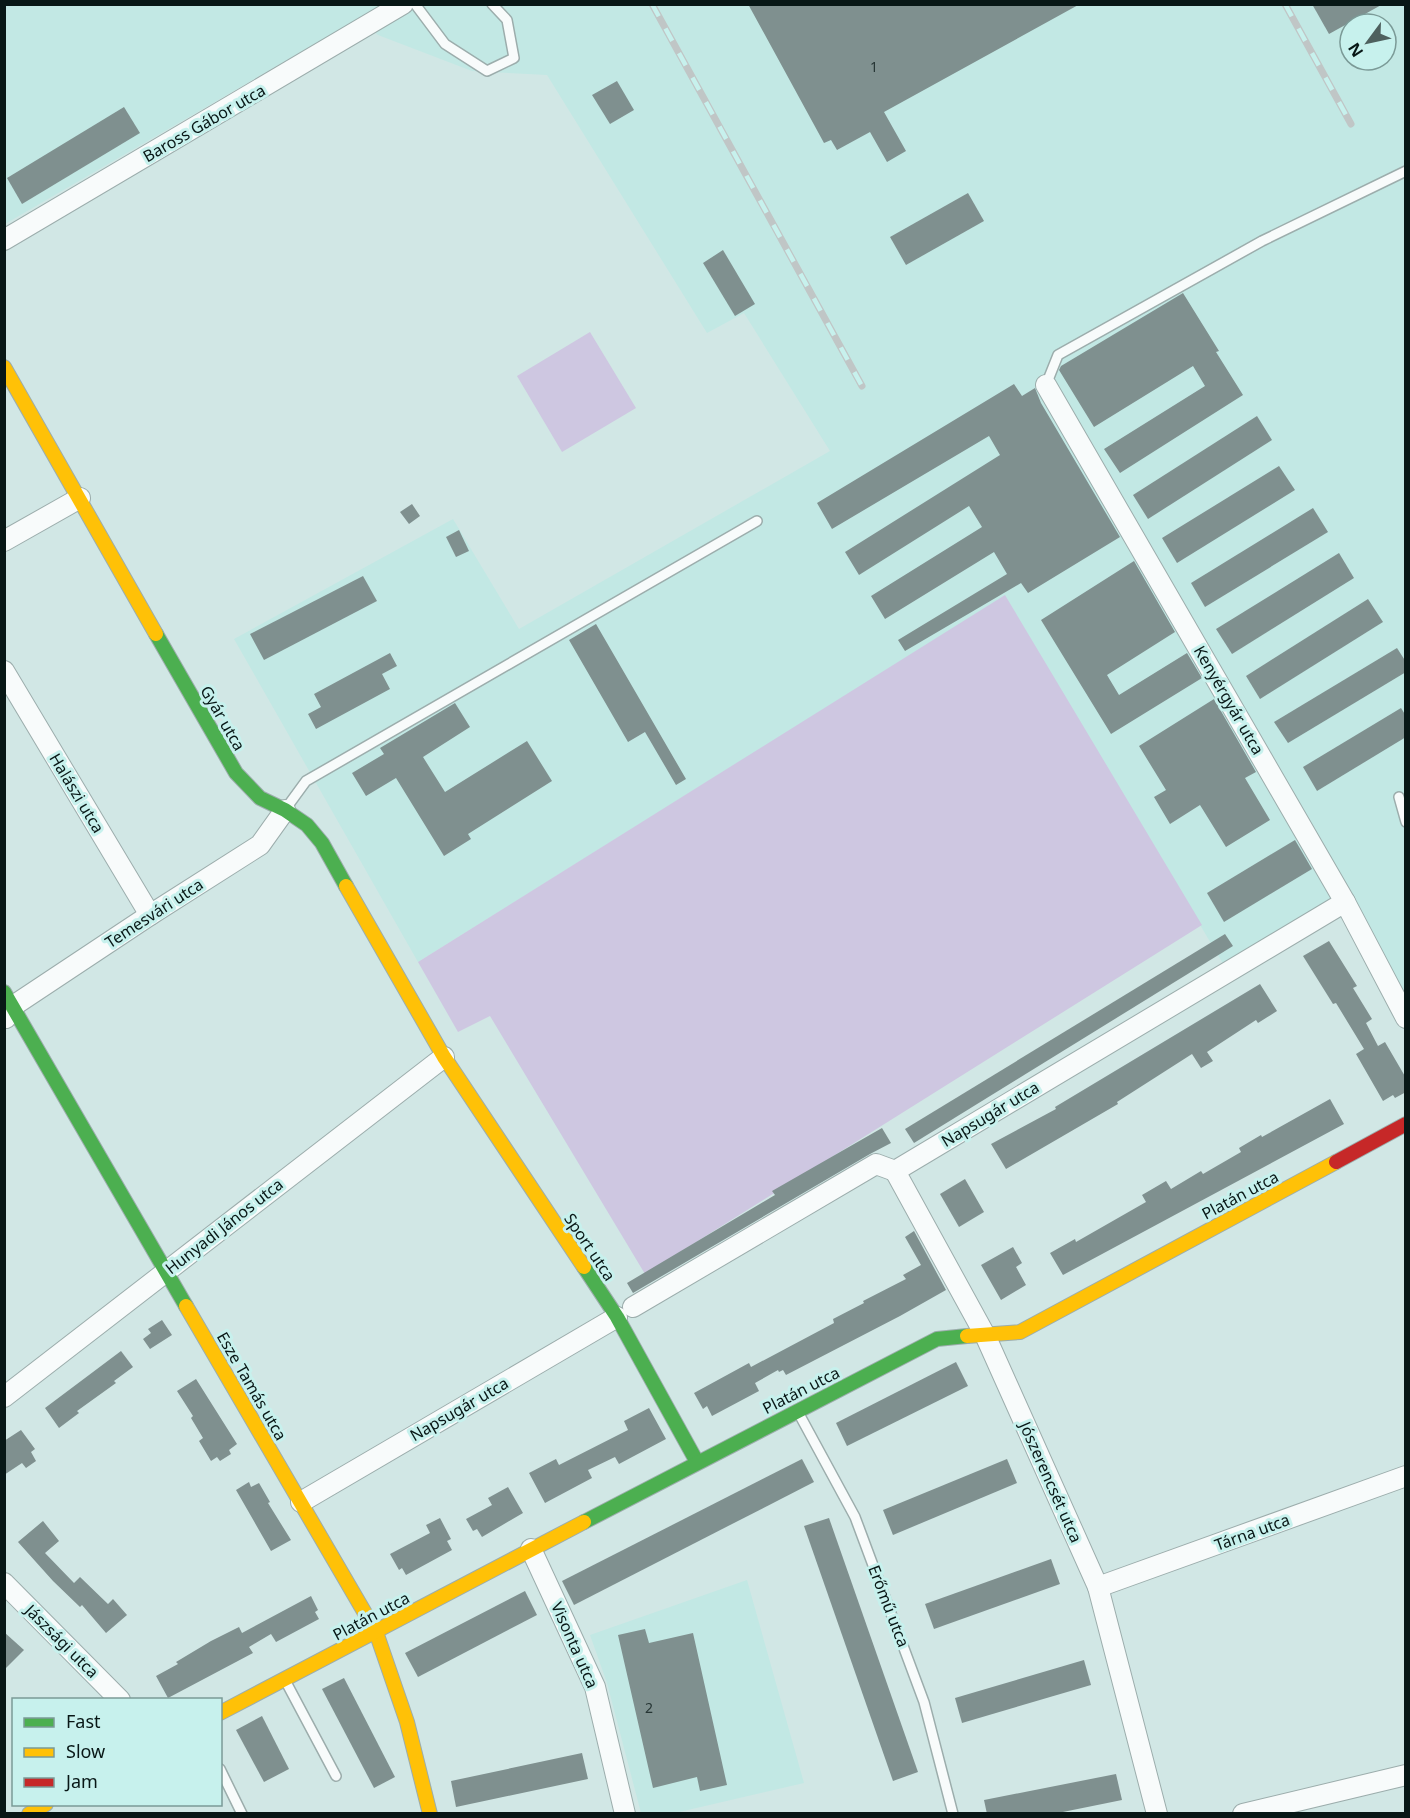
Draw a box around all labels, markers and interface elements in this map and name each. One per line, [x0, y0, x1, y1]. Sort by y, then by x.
north arrow [1338, 12, 1398, 72]
text: N [1343, 39, 1368, 62]
house number: 1 [870, 57, 878, 76]
street label: Baross Gábor utca [139, 79, 269, 167]
street label: Kenyérgyár utca [1189, 641, 1269, 759]
street label: Gyár utca [196, 681, 250, 755]
street label: Halászi utca [44, 749, 110, 837]
street label: Temesvári utca [101, 873, 207, 953]
street label: Napsugár utca [937, 1076, 1043, 1152]
street label: Platán utca [1198, 1166, 1282, 1224]
street label: Hunyadi János utca [161, 1173, 287, 1279]
street label: Sport utca [559, 1209, 621, 1285]
street label: Esze Tamás utca [212, 1328, 292, 1444]
street label: Platán utca [759, 1361, 843, 1419]
street label: Napsugár utca [406, 1372, 512, 1446]
street label: Jószerencsét utca [1014, 1416, 1088, 1546]
street label: Tárna utca [1211, 1508, 1293, 1556]
street label: Erőmű utca [863, 1562, 915, 1650]
street label: Platán utca [329, 1587, 413, 1645]
street label: Jászsági utca [19, 1598, 104, 1683]
street label: Visonta utca [546, 1598, 604, 1692]
legend [12, 1698, 222, 1806]
house number: 2 [645, 1698, 653, 1717]
text: Fast [66, 1709, 101, 1733]
text: Slow [66, 1739, 105, 1763]
text: Jam [64, 1769, 98, 1793]

